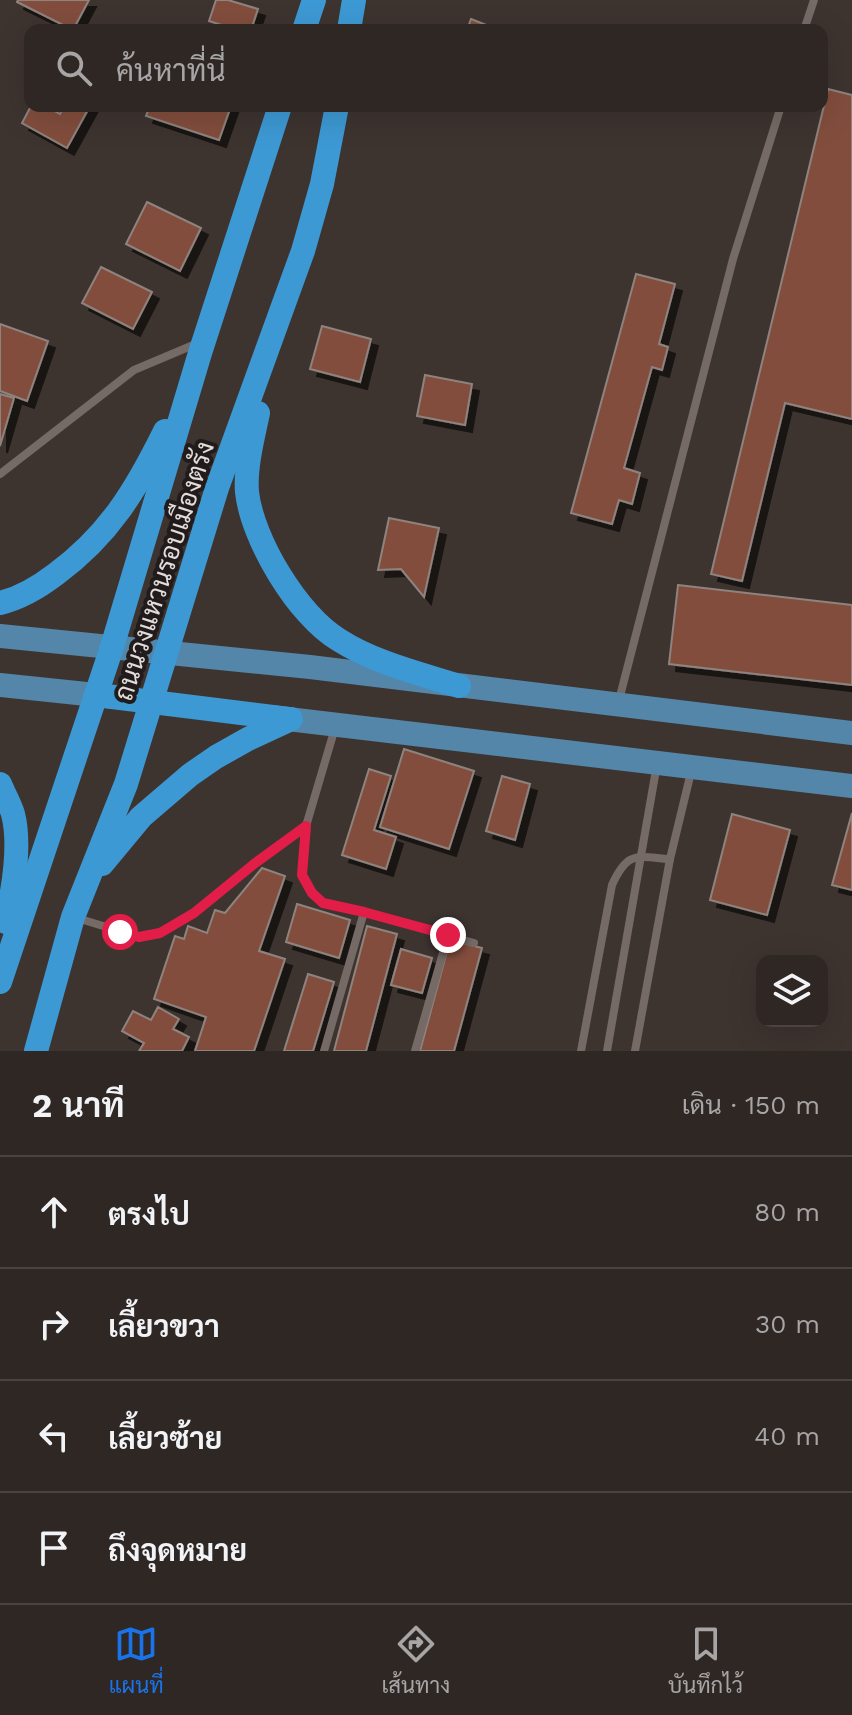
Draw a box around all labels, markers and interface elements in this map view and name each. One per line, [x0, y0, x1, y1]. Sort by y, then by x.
search box [24, 24, 828, 112]
icon: search [52, 46, 96, 90]
text: ค้นหาที่นี่ [116, 53, 226, 88]
street label: ถนนวงแหวนรอบเมืองตรัง [107, 437, 220, 704]
route start [102, 914, 138, 950]
route end [430, 917, 466, 953]
map controls [756, 955, 828, 1027]
button: layers [756, 955, 828, 1027]
text: 2 นาที [32, 1085, 124, 1125]
text: เดิน · 150 m [682, 1090, 820, 1120]
icon: ahead [32, 1190, 76, 1234]
text: ตรงไป [108, 1197, 190, 1232]
text: 80 m [754, 1197, 820, 1227]
icon: right [32, 1302, 76, 1346]
text: เลี้ยวขวา [108, 1309, 220, 1344]
text: 30 m [755, 1309, 820, 1339]
icon: left [32, 1414, 76, 1458]
text: เลี้ยวซ้าย [108, 1421, 222, 1456]
text: 40 m [754, 1421, 820, 1451]
icon: arrive [32, 1526, 76, 1570]
text: ถึงจุดหมาย [108, 1533, 247, 1568]
tab: แผนที่ [109, 1622, 164, 1698]
tab: เส้นทาง [381, 1622, 450, 1698]
tab: บันทึกไว้ [668, 1622, 743, 1698]

